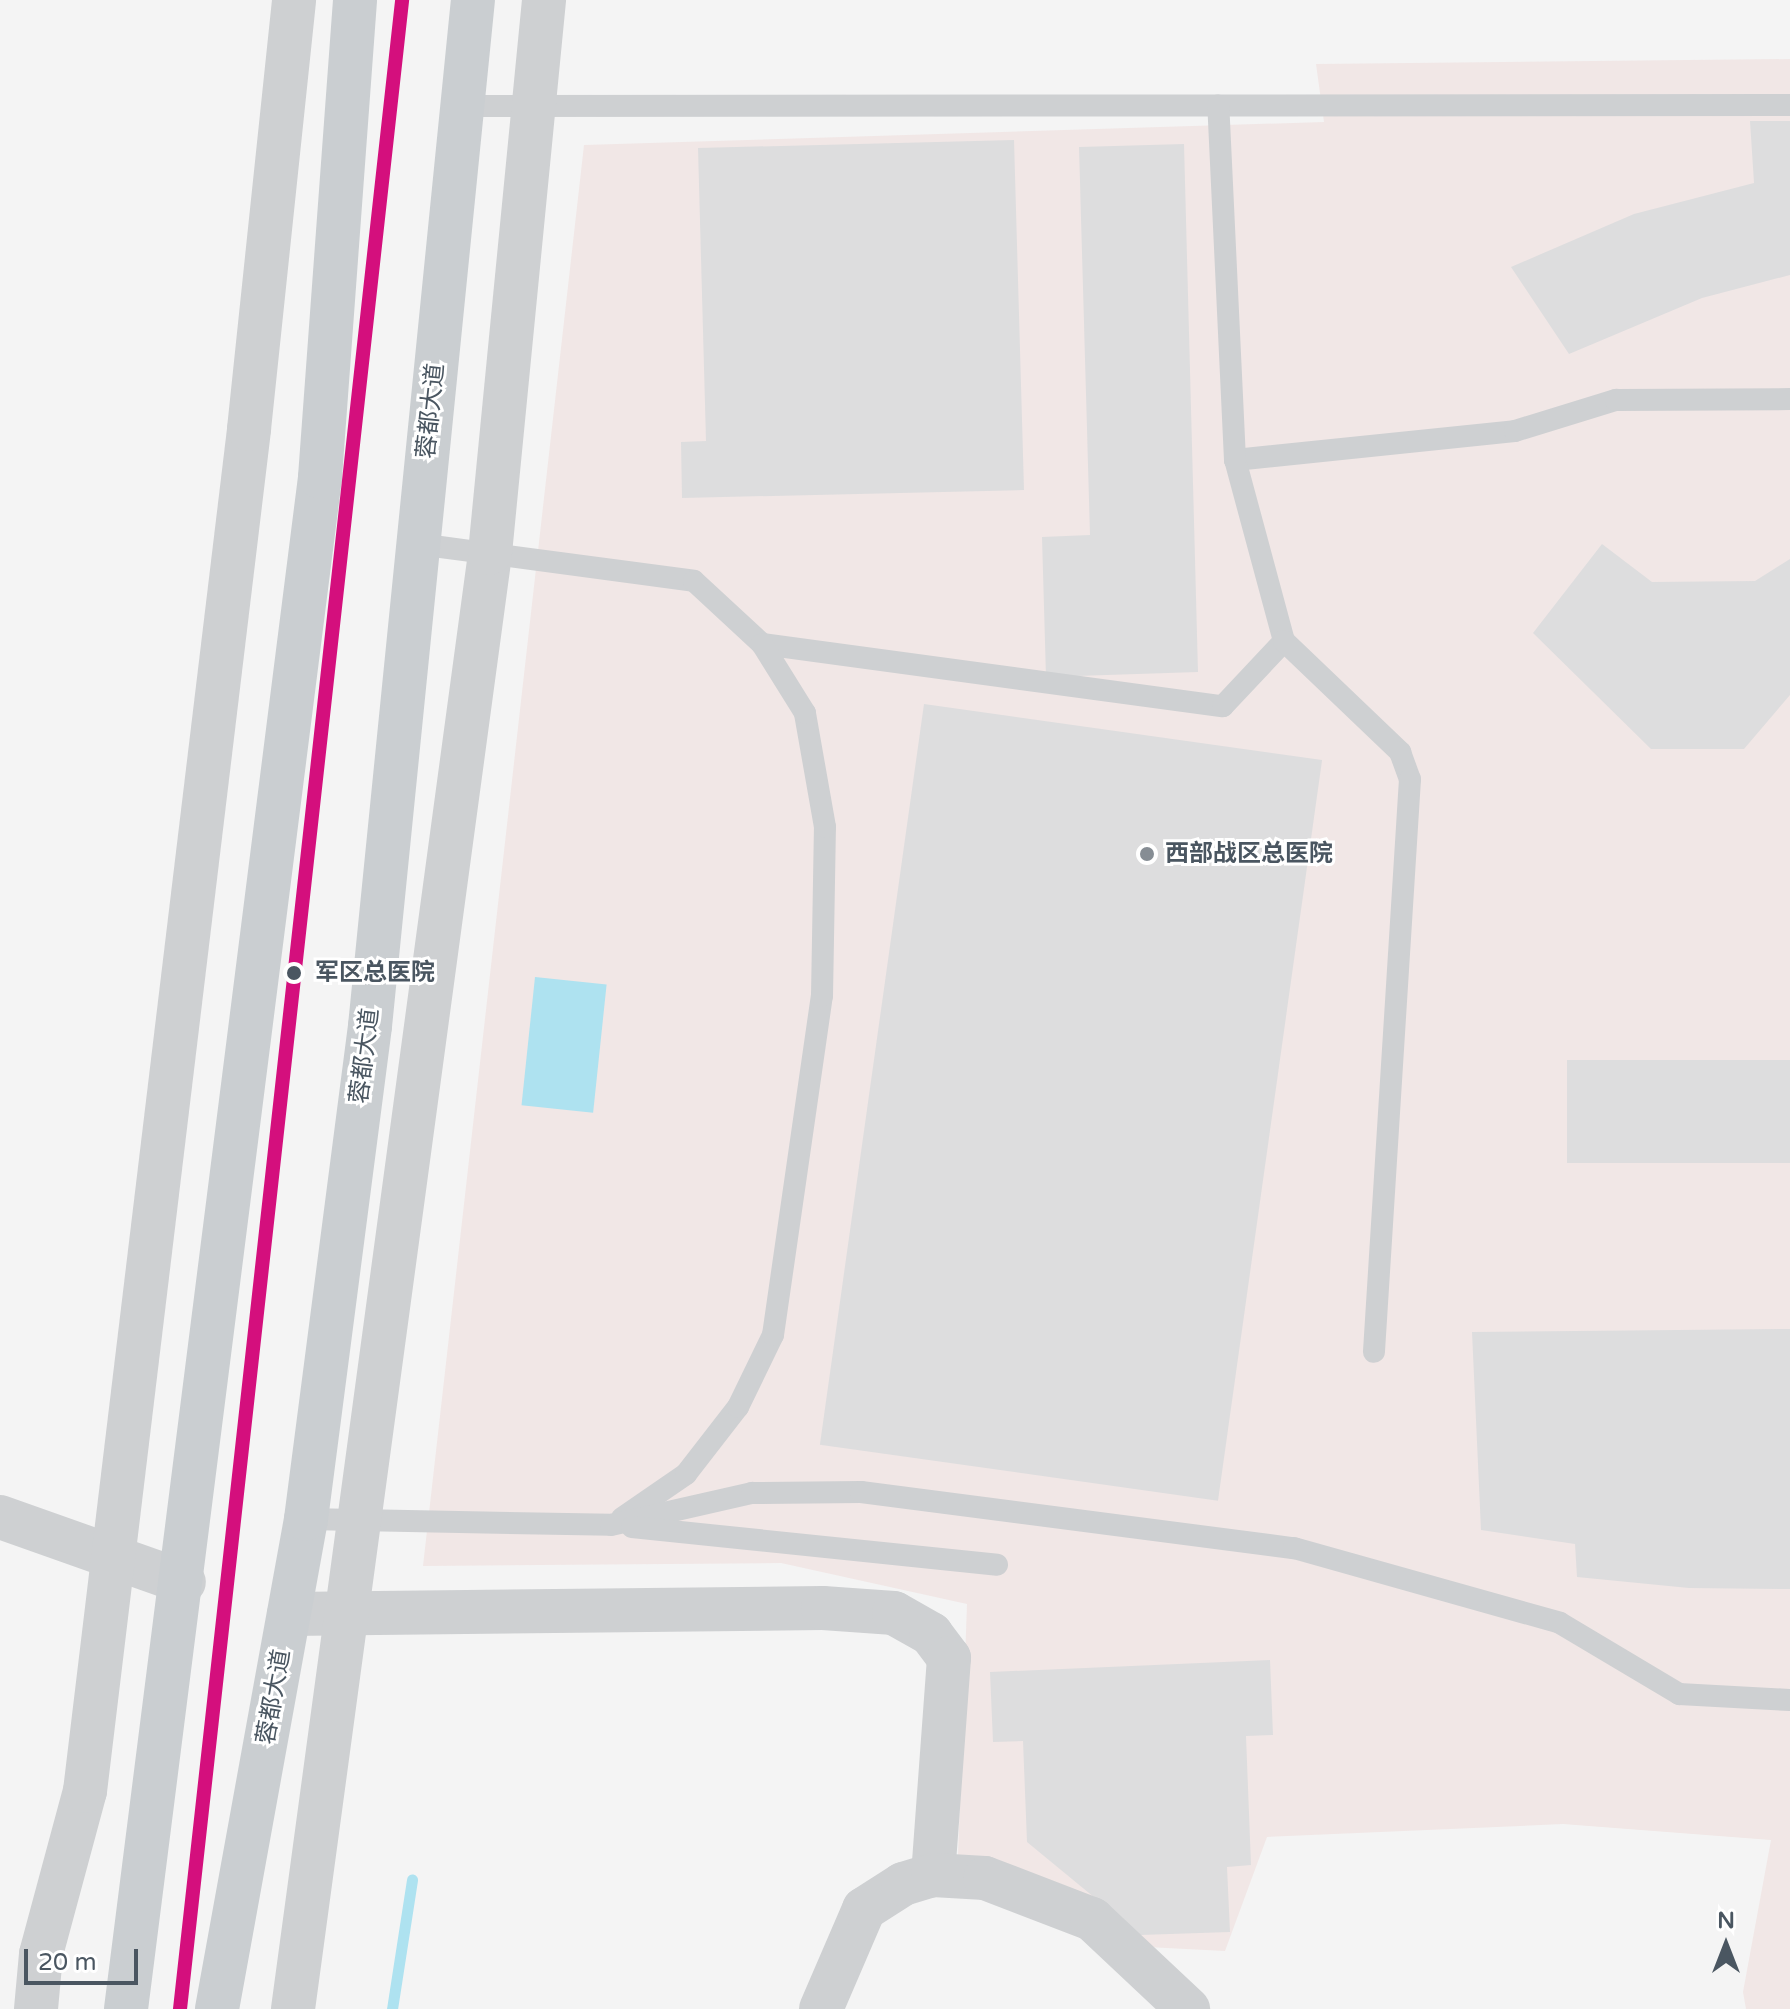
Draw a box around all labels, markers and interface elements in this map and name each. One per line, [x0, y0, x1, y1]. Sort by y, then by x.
street label: 蓉都大道 [412, 362, 450, 460]
place label: 西部战区总医院 [1165, 840, 1333, 868]
marker: 西部战区总医院 [1136, 843, 1158, 865]
marker: 军区总医院 [280, 959, 308, 987]
place label: 军区总医院 [315, 959, 435, 987]
street label: 蓉都大道 [345, 1007, 385, 1105]
street label: 蓉都大道 [251, 1647, 297, 1747]
north arrow [1686, 1905, 1766, 1985]
text: N [1717, 1908, 1735, 1934]
scale bar [28, 1933, 142, 1983]
text: 20 m [38, 1948, 96, 1977]

